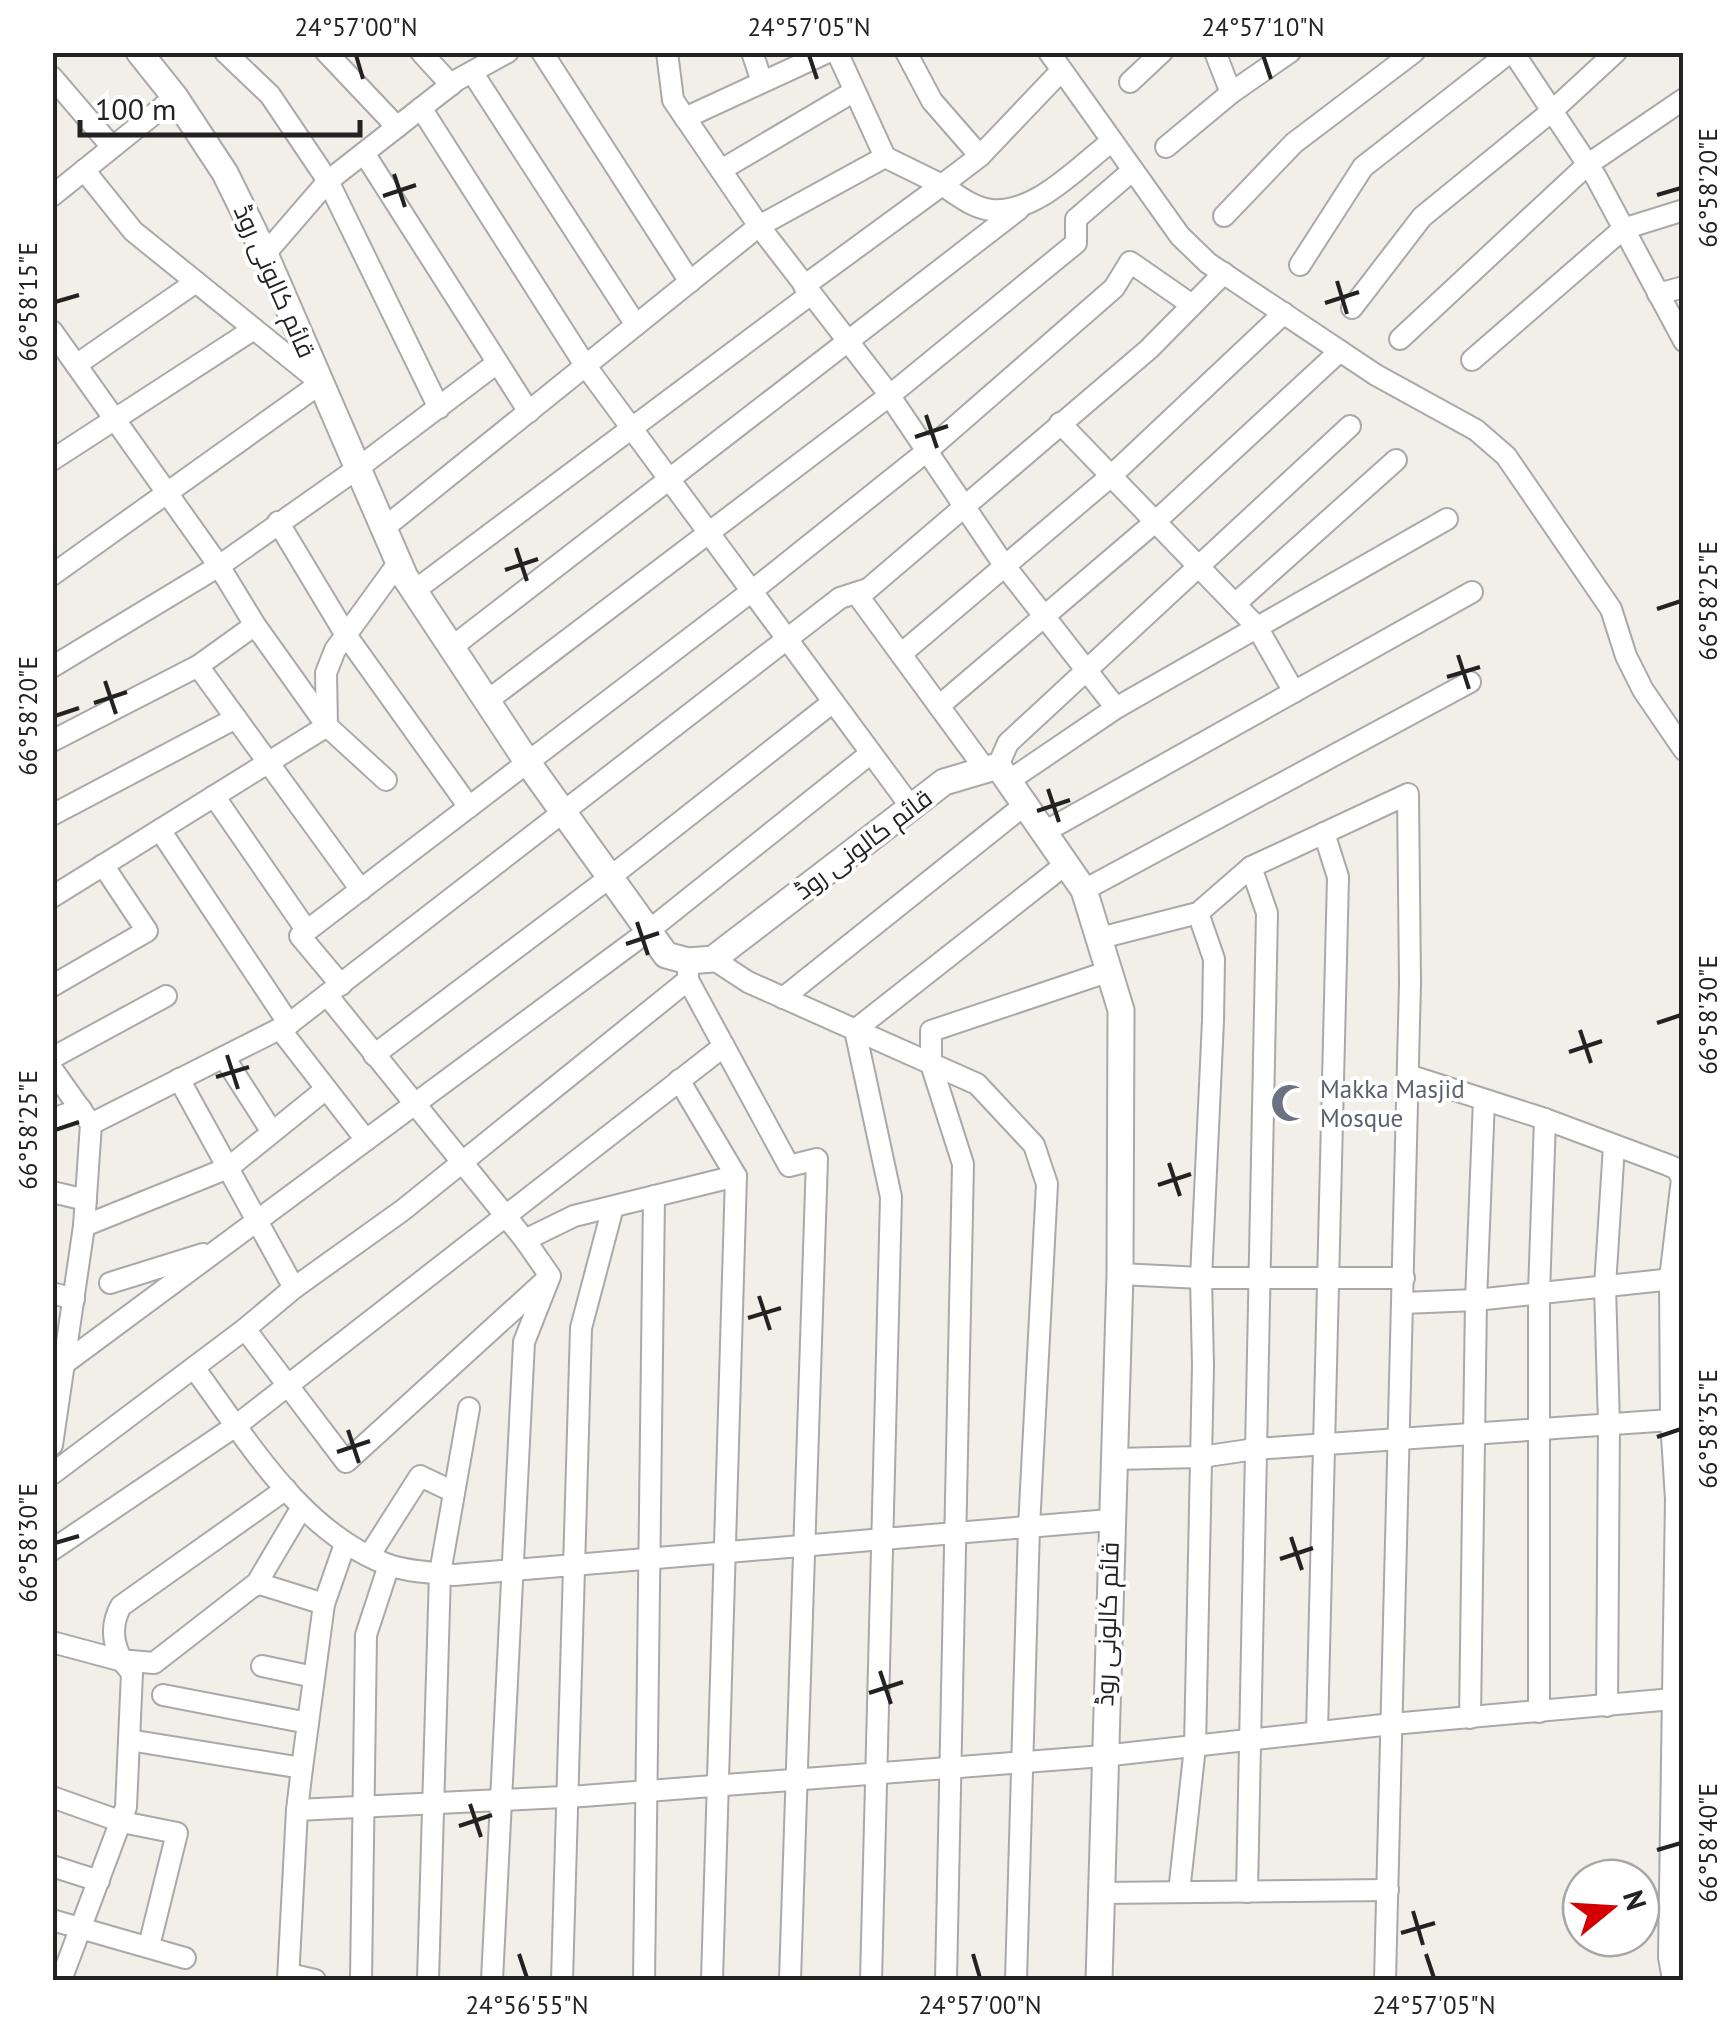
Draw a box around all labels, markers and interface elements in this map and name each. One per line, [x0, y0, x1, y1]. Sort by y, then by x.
text: 24°57'00"N [294, 11, 418, 43]
text: 24°57'05"N [747, 11, 871, 43]
text: 24°57'10"N [1201, 11, 1325, 43]
scale bar [80, 75, 360, 137]
text: 100 m [95, 89, 176, 128]
text: 66°58'20"E [1692, 128, 1724, 248]
street label: قائم کالونی روڈ [225, 199, 323, 363]
text: 66°58'15"E [12, 242, 44, 362]
text: 66°58'25"E [1692, 541, 1724, 661]
text: 66°58'20"E [12, 656, 44, 776]
street label: قائم کالونی روڈ [788, 782, 939, 908]
text: 66°58'30"E [1692, 955, 1724, 1075]
text: 66°58'25"E [12, 1070, 44, 1190]
place label: Makka Masjid Mosque [1320, 1073, 1465, 1134]
mosque icon: Makka Masjid Mosque [1269, 1082, 1311, 1124]
text: 66°58'35"E [1692, 1369, 1724, 1489]
text: 66°58'30"E [12, 1483, 44, 1603]
street label: قائم کالونی روڈ [1088, 1541, 1128, 1707]
text: 66°58'40"E [1692, 1783, 1724, 1903]
north arrow [1561, 1858, 1661, 1958]
text: N [1615, 1886, 1656, 1915]
text: 24°56'55"N [465, 1989, 589, 2021]
text: 24°57'00"N [918, 1989, 1042, 2021]
text: 24°57'05"N [1372, 1989, 1496, 2021]

